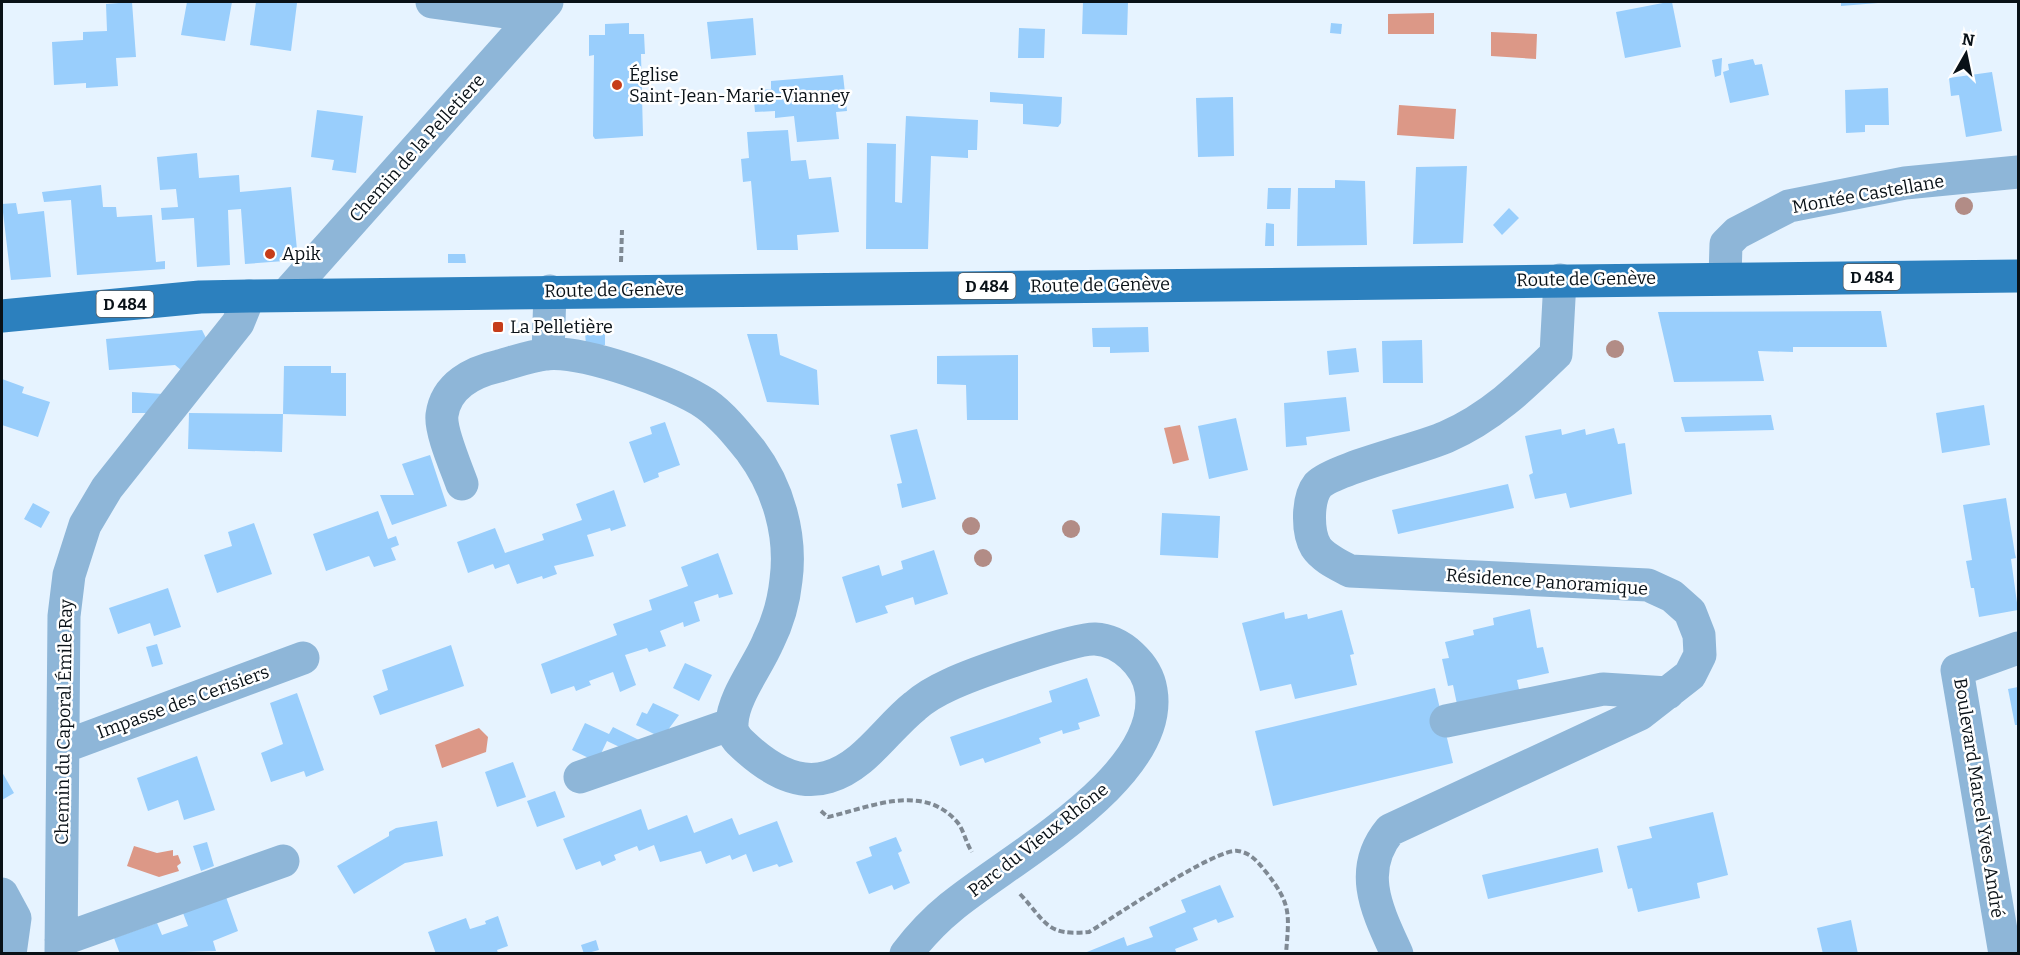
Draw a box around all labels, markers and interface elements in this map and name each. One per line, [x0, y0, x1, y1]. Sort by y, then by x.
north arrow [1936, 24, 1996, 84]
text: N [1961, 29, 1976, 50]
place label: Église Saint-Jean-Marie-Vianney [629, 63, 850, 107]
street label: Chemin de la Pelletiere [345, 69, 489, 227]
marker: Église Saint-Jean-Marie-Vianney [610, 78, 624, 92]
street label: Montée Castellane [1790, 170, 1946, 218]
place label: Apik [282, 243, 321, 265]
marker: Apik [263, 247, 277, 261]
road number: D 484 [1844, 264, 1900, 290]
street label: Route de Genève [1516, 267, 1656, 291]
road number: D 484 [958, 273, 1016, 299]
street label: Route de Genève [1030, 273, 1170, 297]
street label: Route de Genève [544, 278, 684, 302]
road number: D 484 [96, 291, 154, 317]
place label: La Pelletière [510, 316, 613, 338]
marker: La Pelletière [491, 320, 505, 334]
street label: Résidence Panoramique [1445, 564, 1649, 600]
street label: Chemin du Caporal Émile Ray [50, 598, 77, 845]
street label: Impasse des Cerisiers [94, 661, 272, 743]
street label: Boulevard Marcel Yves André [1949, 676, 2009, 920]
street label: Parc du Vieux Rhône [963, 778, 1113, 902]

